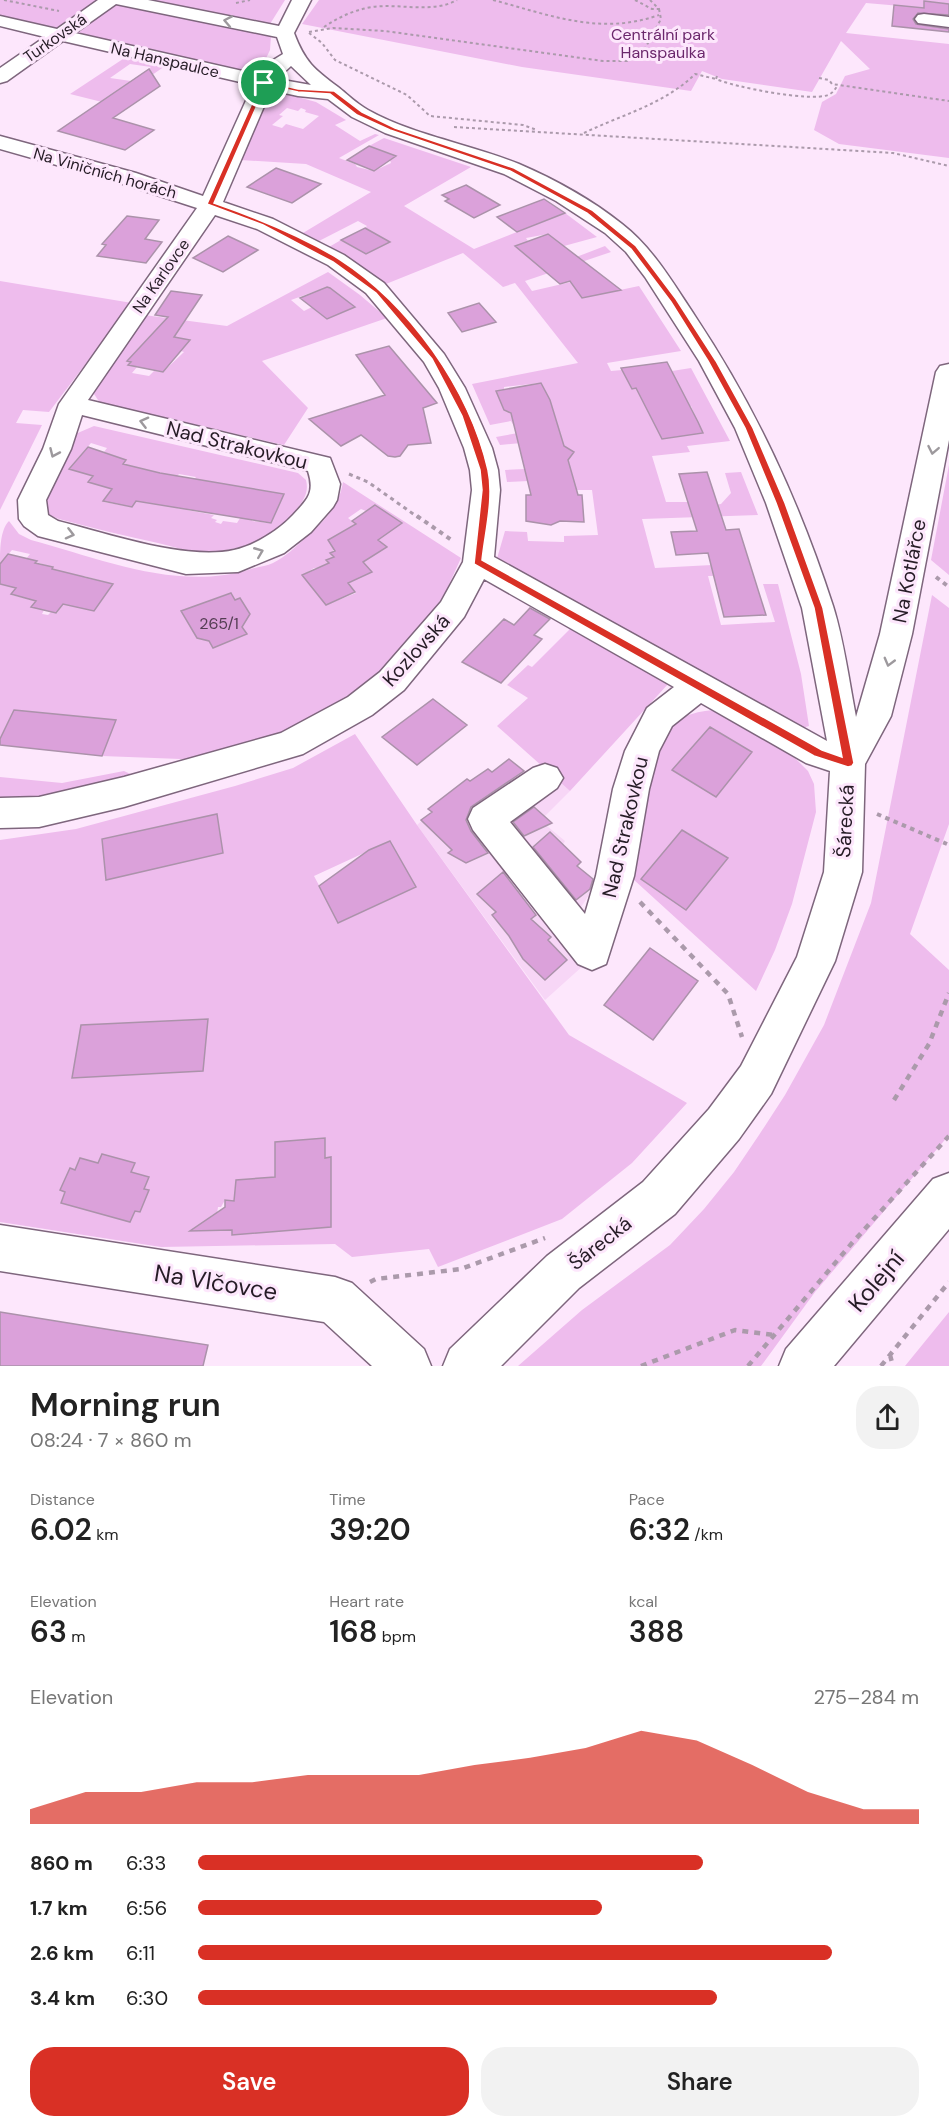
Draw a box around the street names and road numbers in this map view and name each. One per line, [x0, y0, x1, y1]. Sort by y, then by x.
street label: Turkovská [19, 9, 91, 67]
street label: Na Hanspaulce [109, 37, 221, 83]
street label: Na Viničních horách [31, 143, 179, 203]
street label: Na Karlovce [128, 235, 194, 317]
street label: Nad Strakovkou [164, 415, 310, 475]
street label: Na Kotlářce [886, 517, 932, 625]
street label: Kozlovská [377, 608, 455, 692]
street label: Nad Strakovkou [596, 754, 654, 900]
street label: Šárecká [830, 784, 860, 858]
street label: Šárecká [563, 1210, 637, 1276]
street label: Kolejní [841, 1243, 911, 1318]
street label: Na Vlčovce [152, 1257, 280, 1307]

